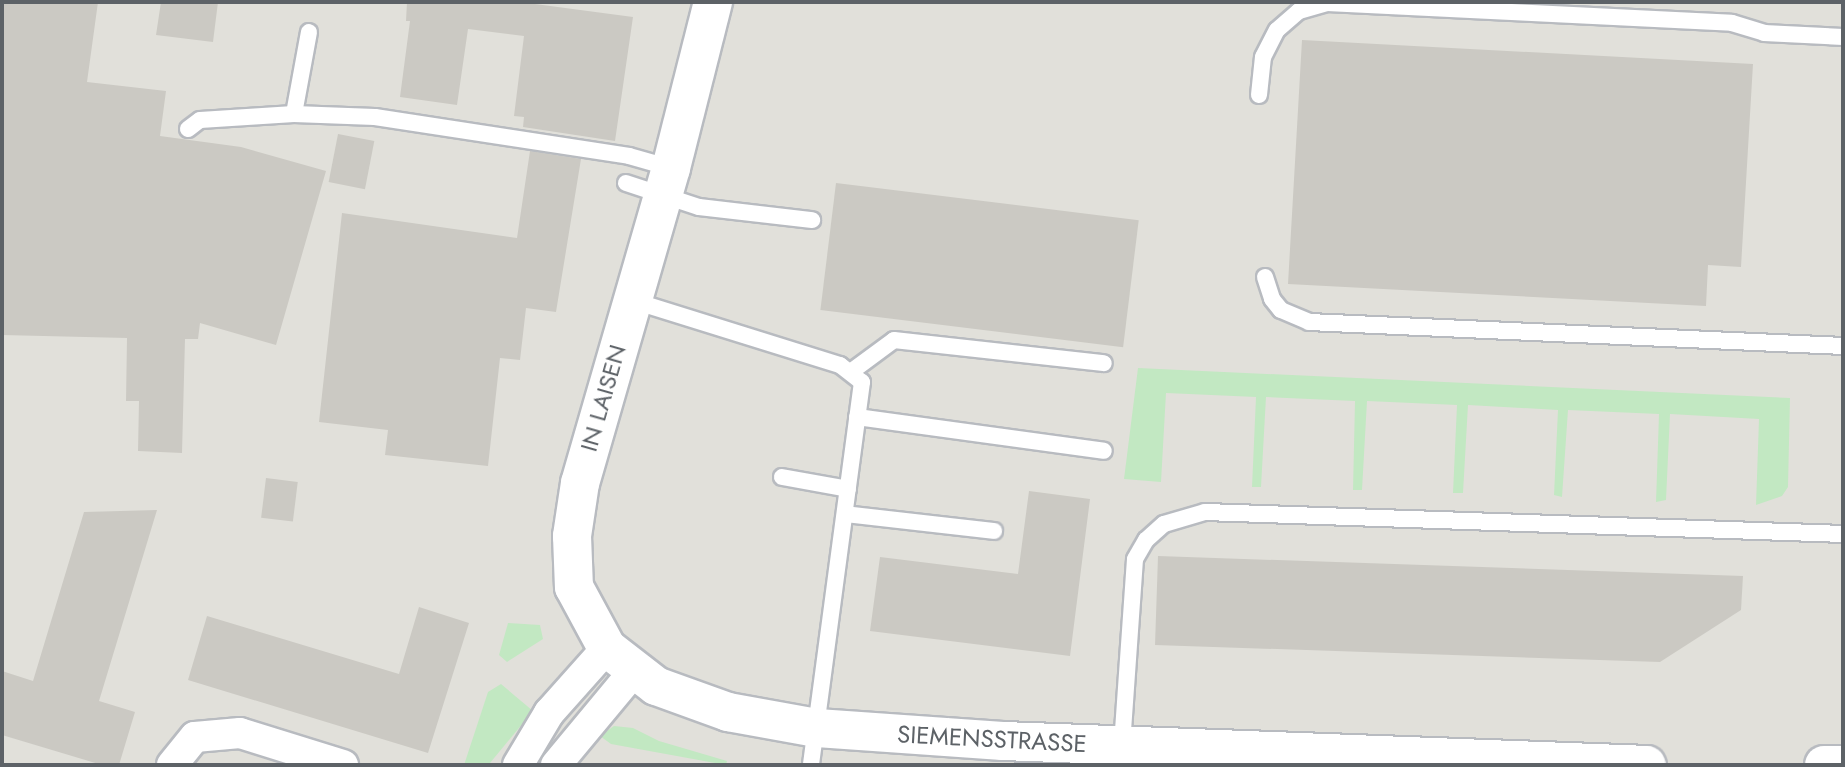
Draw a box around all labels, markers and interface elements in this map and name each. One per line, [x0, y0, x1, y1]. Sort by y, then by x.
street label: IN LAISEN [574, 341, 632, 455]
street label: SIEMENSSTRASSE [897, 720, 1087, 758]

